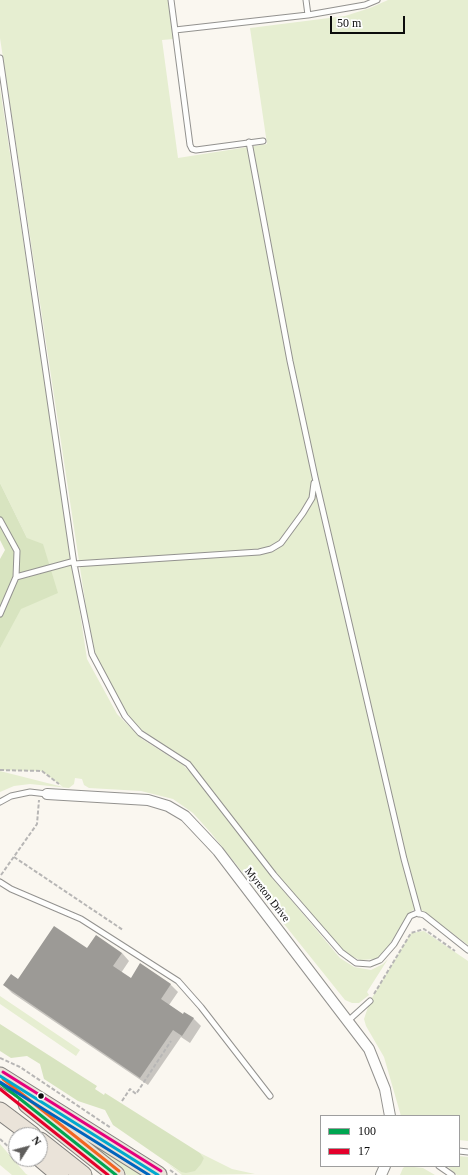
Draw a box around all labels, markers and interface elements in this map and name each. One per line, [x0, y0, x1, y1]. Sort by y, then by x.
scale bar [332, 8, 407, 34]
text: 50 m [337, 16, 361, 30]
street label: Myreton Drive [242, 865, 292, 925]
unlabelled marker [36, 1091, 46, 1101]
legend [320, 1115, 460, 1167]
text: 100 [358, 1124, 376, 1138]
north arrow [8, 1127, 48, 1167]
text: N [30, 1134, 44, 1147]
text: 17 [358, 1144, 370, 1158]

